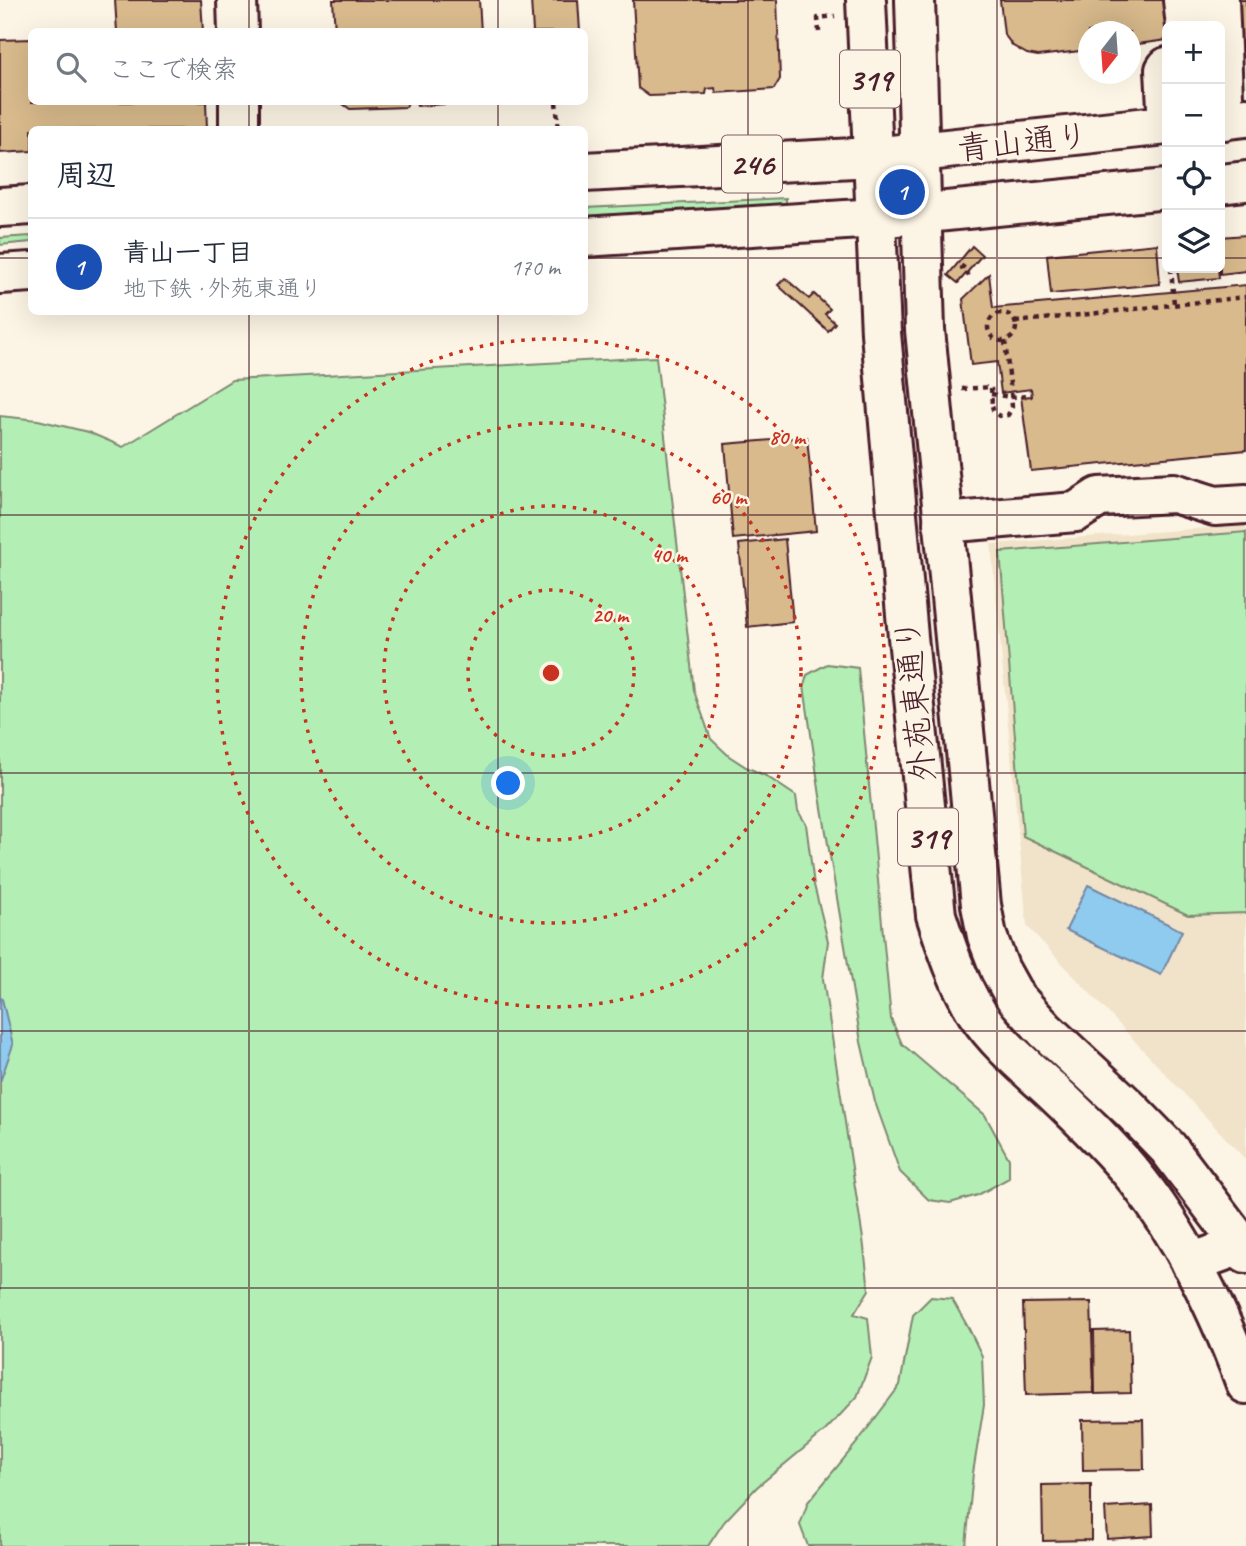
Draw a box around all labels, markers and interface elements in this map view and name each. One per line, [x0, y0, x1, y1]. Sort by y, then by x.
north arrow [1078, 21, 1141, 84]
map controls [1162, 21, 1225, 273]
button: + [1162, 21, 1225, 84]
search box [28, 28, 588, 105]
icon: search [52, 48, 90, 86]
road number: 319 [840, 51, 900, 108]
text: ここで検索 [108, 53, 238, 86]
button: − [1162, 84, 1225, 147]
street label: 青山通り [955, 114, 1091, 170]
road number: 246 [722, 135, 782, 192]
button: locate [1162, 147, 1225, 210]
text: 周辺 [56, 156, 116, 194]
pin: 1 [879, 166, 925, 218]
button: layers [1162, 210, 1225, 273]
text: 青山一丁目 [123, 236, 253, 269]
text: 1 [74, 253, 84, 282]
text: 170 m [511, 253, 560, 282]
text: 地下鉄 · 外苑東通り [123, 274, 322, 303]
text: 80 m [769, 424, 807, 450]
text: 60 m [710, 484, 748, 510]
text: 40 m [651, 542, 689, 568]
text: 20 m [592, 602, 630, 628]
street label: 外苑東通り [885, 616, 945, 784]
centre of rings [539, 661, 563, 685]
your location [491, 766, 525, 800]
road number: 319 [898, 808, 958, 866]

